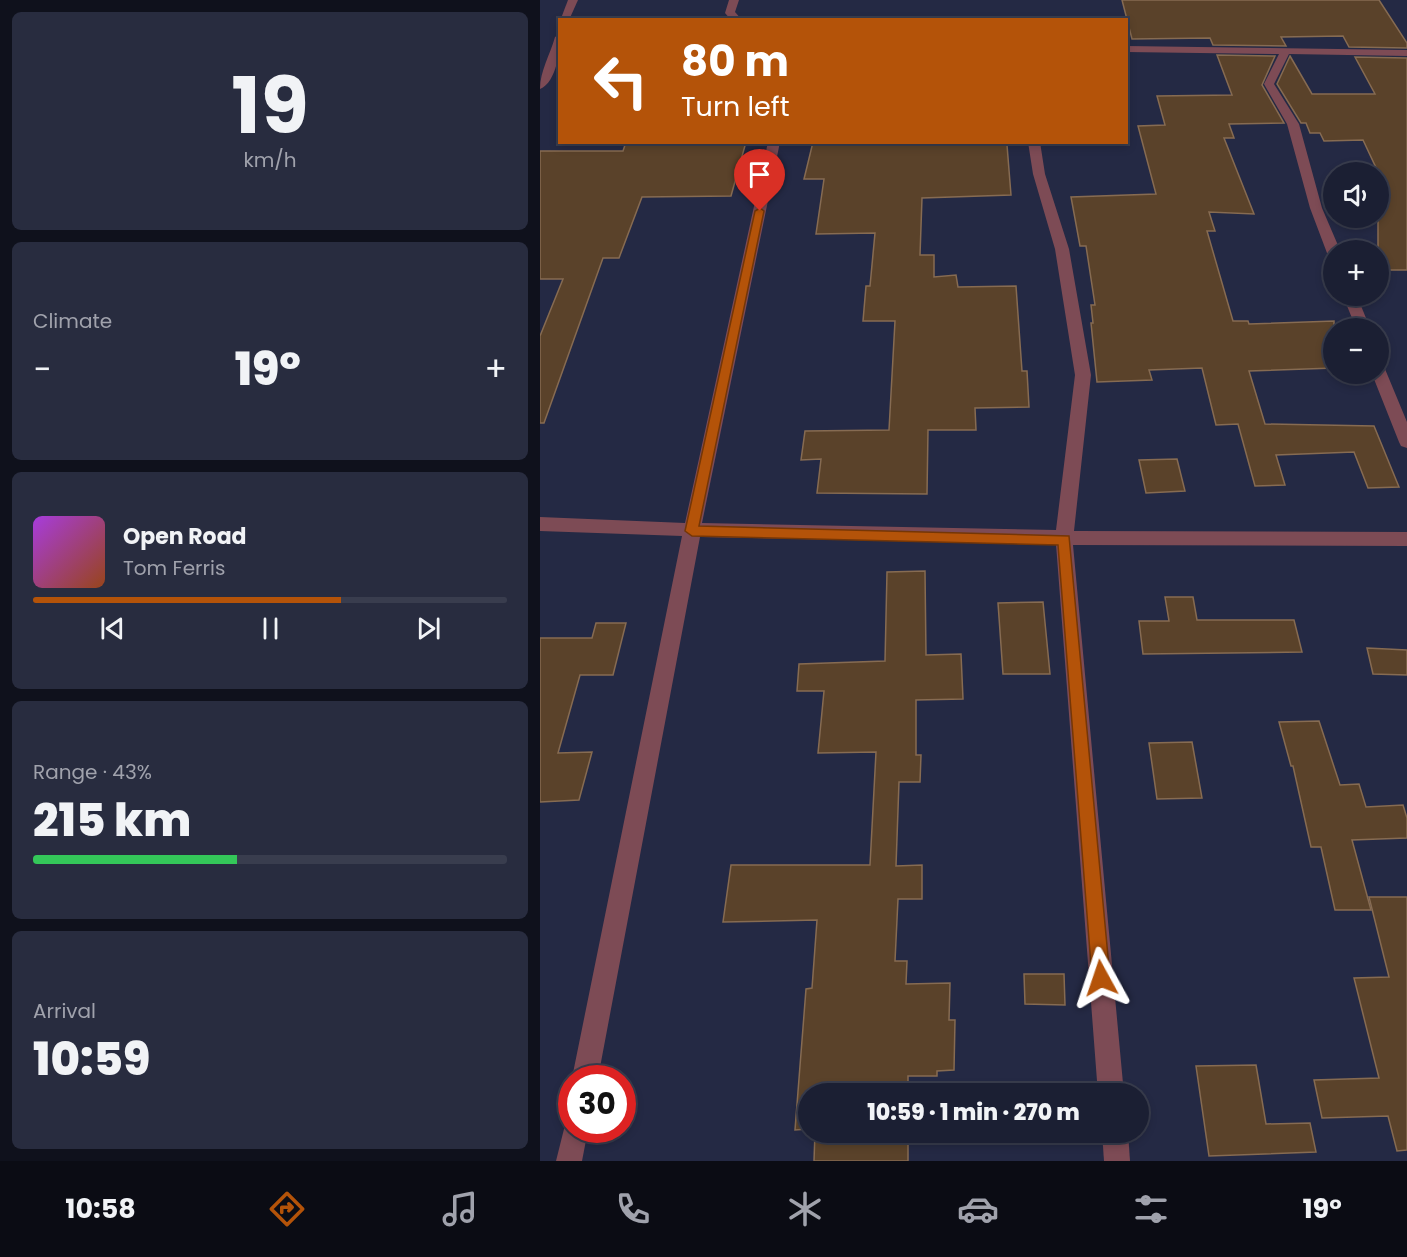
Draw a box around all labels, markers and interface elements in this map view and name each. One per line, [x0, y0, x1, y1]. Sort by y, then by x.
text: 80 m [681, 32, 789, 91]
icon: left [582, 42, 660, 120]
text: 19 [231, 51, 309, 160]
text: Turn left [681, 88, 790, 125]
text: km/h [243, 146, 297, 174]
pin [734, 149, 785, 211]
icon: arrive [743, 158, 776, 191]
map controls [1323, 162, 1389, 384]
button: sound [1323, 162, 1389, 228]
button: + [1323, 240, 1389, 306]
text: Climate [33, 307, 112, 335]
button: − [1323, 318, 1389, 384]
text: 19° [235, 338, 301, 401]
text: − [33, 346, 51, 393]
text: + [484, 346, 507, 393]
text: Open Road [123, 521, 247, 552]
text: Tom Ferris [123, 554, 225, 582]
icon: previous [96, 612, 129, 645]
icon: pause [254, 612, 287, 645]
icon: next [412, 612, 445, 645]
text: Range · 43% [33, 758, 152, 786]
text: 215 km [33, 789, 191, 852]
position arrow [1069, 946, 1133, 1010]
text: Arrival [33, 997, 96, 1025]
text: 10:59 [33, 1028, 150, 1091]
speed limit sign: 30 [558, 1065, 636, 1143]
text: 10:59 · 1 min · 270 m [867, 1097, 1080, 1128]
icon: directions [266, 1188, 308, 1230]
icon: music [439, 1188, 481, 1230]
icon: phone [612, 1188, 654, 1230]
icon: climate [784, 1188, 826, 1230]
icon: car [957, 1188, 999, 1230]
icon: filters [1130, 1188, 1172, 1230]
text: 10:58 [65, 1190, 136, 1227]
text: 19° [1302, 1190, 1342, 1227]

